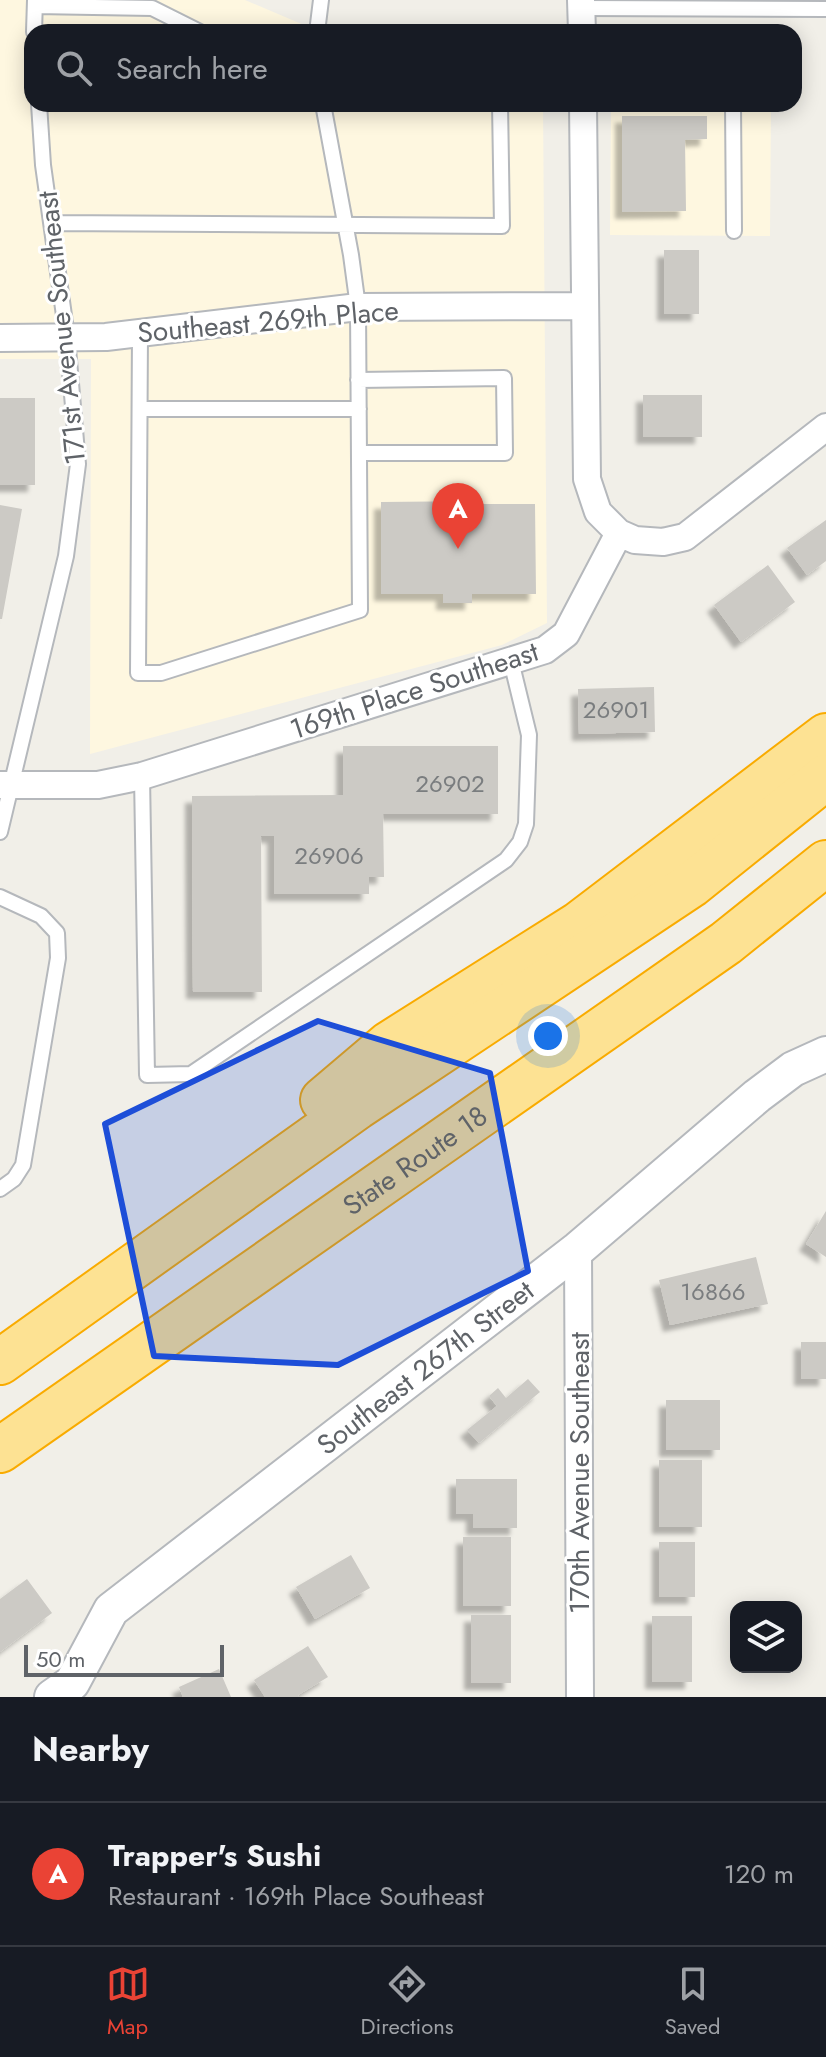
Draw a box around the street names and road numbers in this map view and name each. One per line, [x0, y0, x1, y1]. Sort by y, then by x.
street label: 171st Avenue Southeast [27, 189, 96, 467]
street label: Southeast 269th Place [136, 290, 400, 353]
street label: 169th Place Southeast [285, 631, 544, 750]
street label: State Route 18 [334, 1096, 496, 1226]
street label: Southeast 267th Street [308, 1270, 543, 1465]
street label: 170th Avenue Southeast [559, 1332, 600, 1614]

